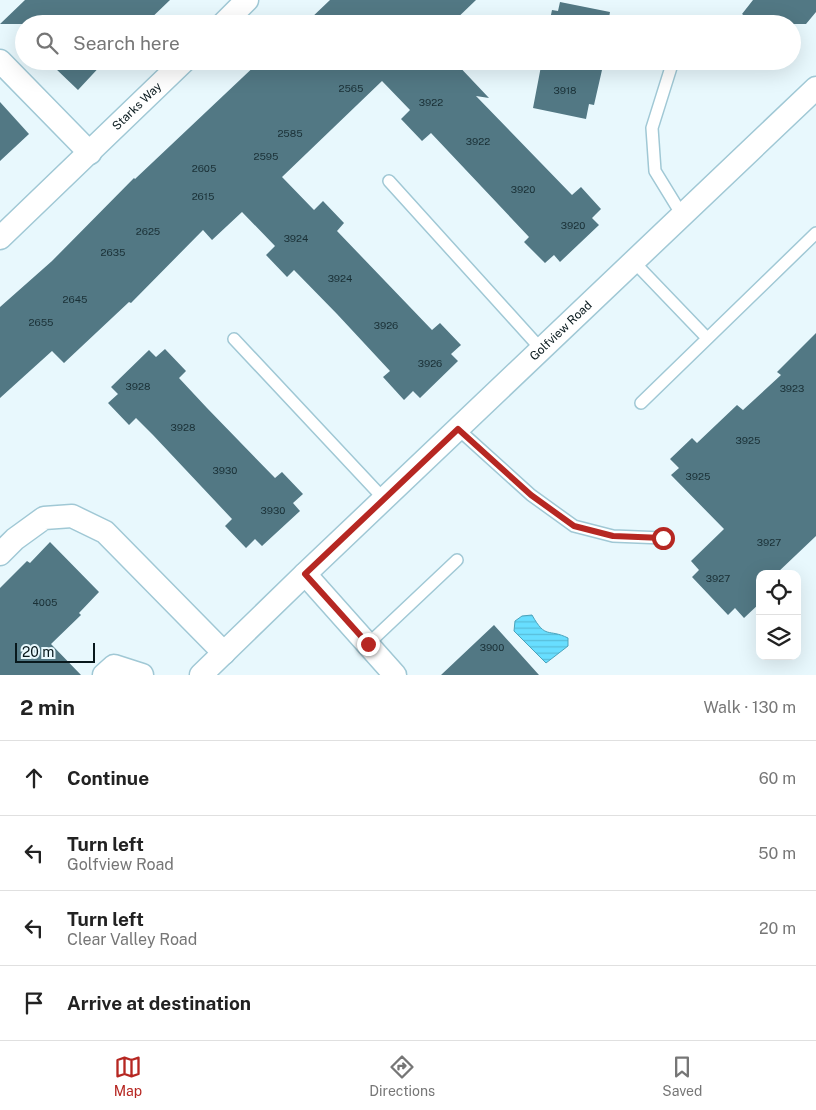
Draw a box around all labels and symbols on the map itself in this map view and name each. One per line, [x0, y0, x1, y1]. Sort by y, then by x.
street label: Starks Way [109, 79, 165, 133]
house number: 2565 [339, 82, 364, 94]
house number: 3918 [553, 84, 577, 96]
house number: 3922 [419, 96, 443, 108]
house number: 2585 [277, 127, 303, 139]
house number: 3922 [466, 135, 490, 147]
house number: 2595 [253, 150, 279, 162]
house number: 2605 [192, 162, 216, 174]
house number: 3920 [511, 183, 535, 195]
house number: 2615 [192, 190, 214, 202]
house number: 3920 [561, 219, 585, 231]
house number: 2625 [136, 225, 160, 237]
house number: 3924 [284, 232, 308, 244]
house number: 2635 [101, 246, 125, 258]
house number: 3924 [328, 272, 352, 284]
house number: 2645 [63, 293, 87, 305]
street label: Golfview Road [527, 298, 595, 363]
house number: 2655 [29, 316, 54, 328]
house number: 3926 [374, 319, 398, 331]
house number: 3926 [418, 357, 442, 369]
house number: 3928 [126, 380, 150, 392]
house number: 3923 [780, 382, 804, 394]
house number: 3928 [171, 421, 195, 433]
house number: 3925 [736, 434, 760, 446]
house number: 3930 [213, 464, 237, 476]
house number: 3925 [686, 470, 710, 482]
house number: 3930 [261, 504, 285, 516]
route start [652, 527, 675, 550]
house number: 3927 [757, 536, 781, 548]
house number: 3927 [706, 572, 730, 584]
house number: 4005 [33, 596, 57, 608]
route end [357, 633, 380, 656]
scale bar [15, 640, 95, 663]
house number: 3900 [480, 641, 504, 653]

